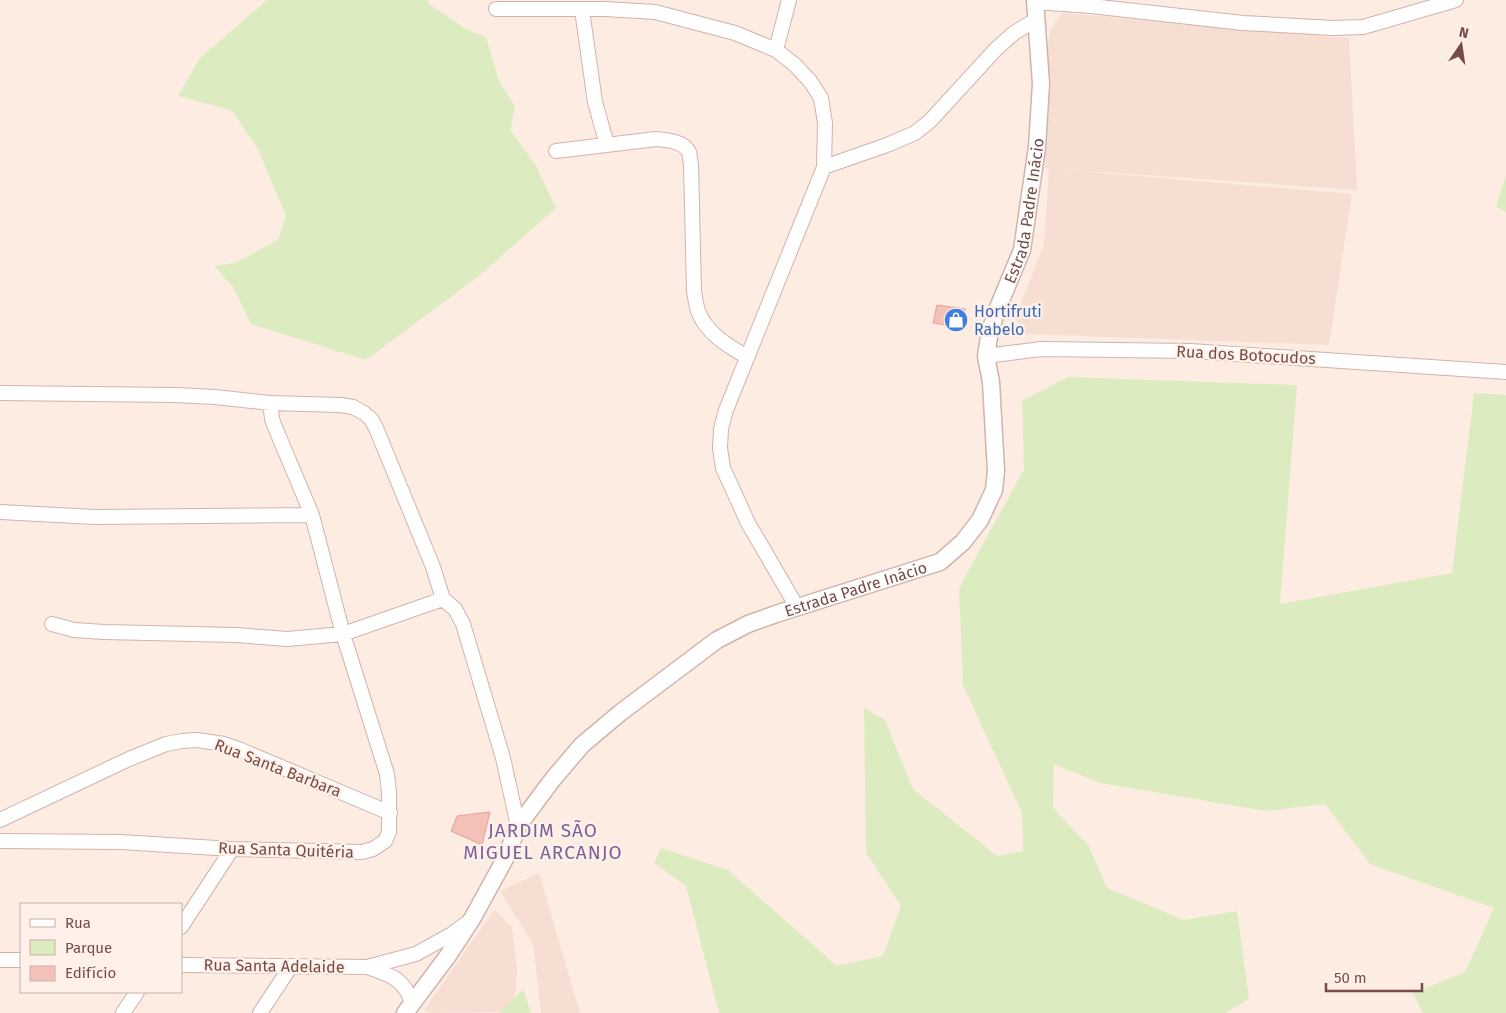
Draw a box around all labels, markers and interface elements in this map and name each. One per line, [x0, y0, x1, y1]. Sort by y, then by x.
north arrow [1436, 20, 1486, 70]
text: N [1457, 23, 1470, 42]
street label: Estrada Padre Inácio [1000, 137, 1047, 286]
place label: Hortifruti Rabelo [974, 302, 1042, 339]
shop icon: Hortifruti Rabelo [943, 307, 969, 333]
street label: Rua dos Botocudos [1176, 342, 1316, 368]
street label: Estrada Padre Inácio [782, 557, 929, 620]
street label: Rua Santa Barbara [212, 735, 344, 801]
district label: JARDIM SÃO MIGUEL ARCANJO [463, 819, 623, 864]
street label: Rua Santa Quitéria [218, 838, 354, 862]
legend [20, 903, 182, 993]
text: Rua [65, 914, 91, 932]
text: Parque [65, 939, 112, 957]
street label: Rua Santa Adelaide [203, 955, 345, 977]
scale bar [1326, 960, 1422, 992]
text: Edifício [65, 964, 116, 982]
text: 50 m [1334, 969, 1367, 987]

